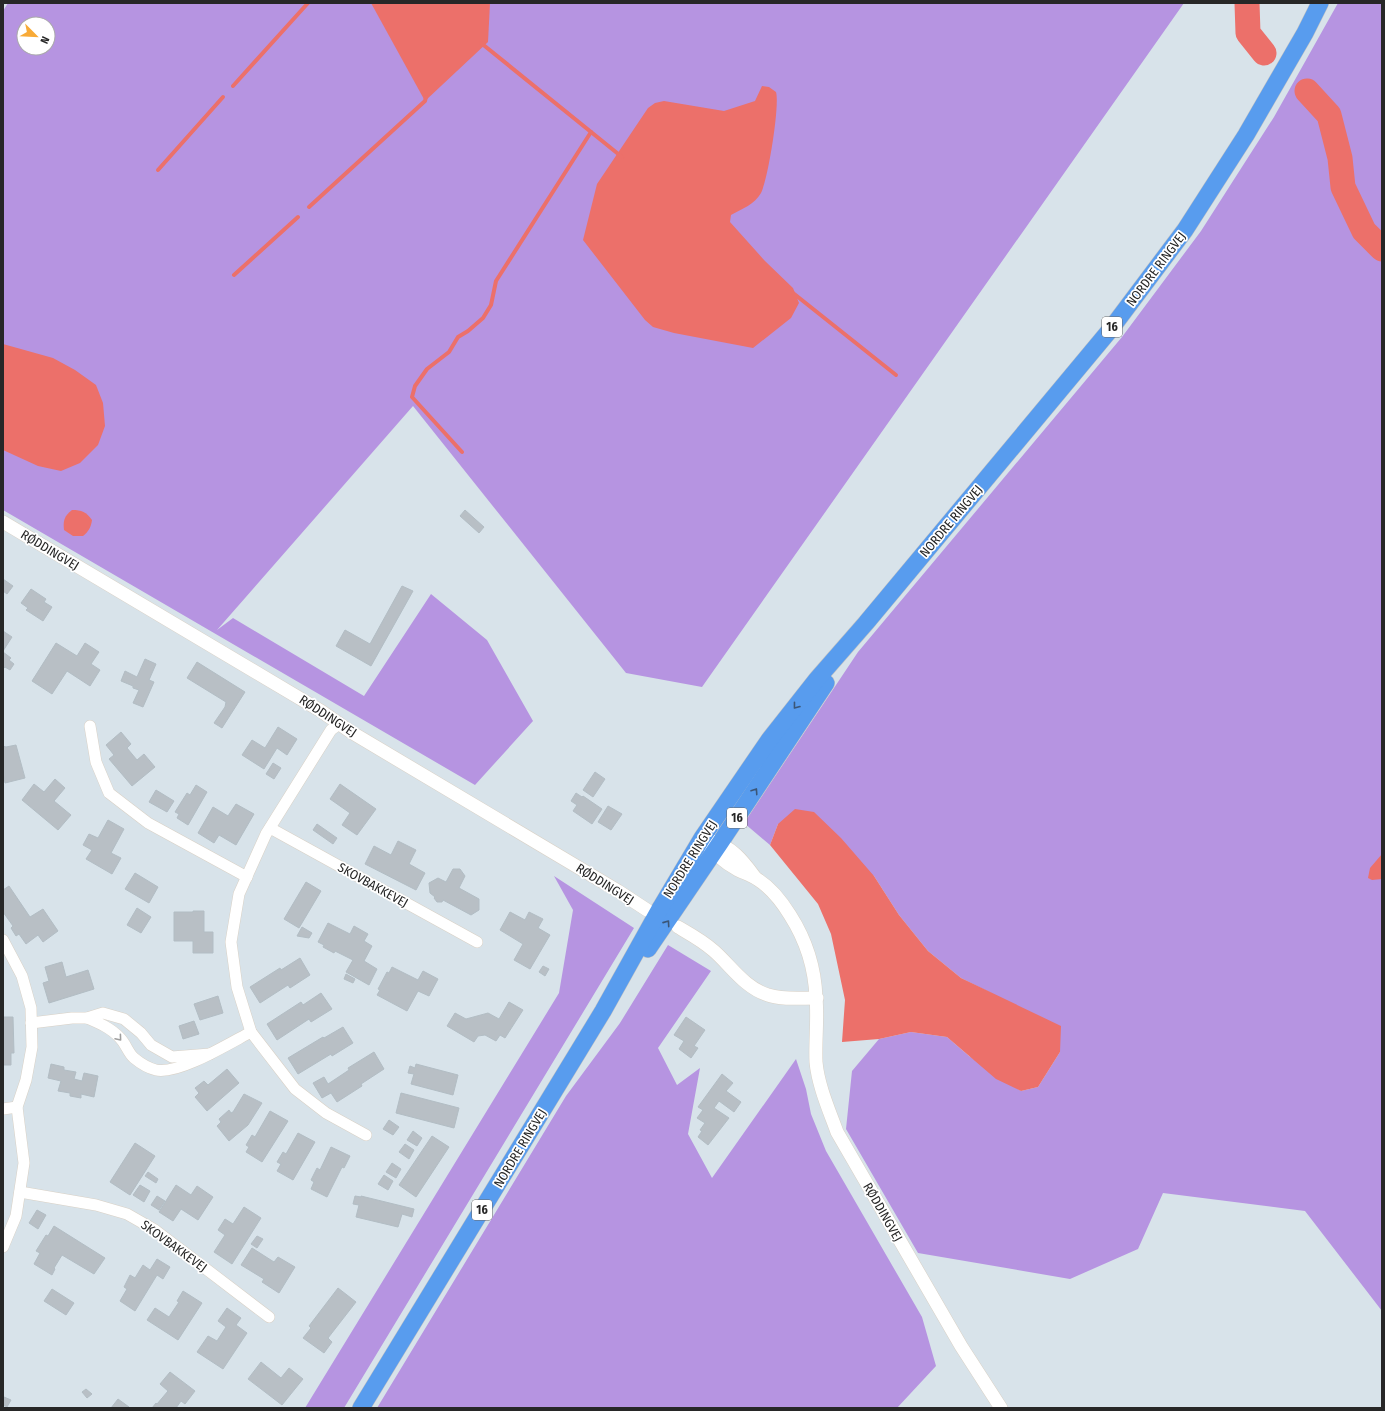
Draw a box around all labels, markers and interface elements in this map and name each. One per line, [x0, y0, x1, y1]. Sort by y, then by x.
north arrow [16, 16, 56, 56]
text: N [37, 34, 52, 46]
street label: NORDRE RINGVEJ [1123, 229, 1189, 309]
road number: 16 [1102, 317, 1122, 337]
street label: NORDRE RINGVEJ [917, 482, 985, 560]
street label: RØDDINGVEJ [18, 527, 82, 573]
street label: RØDDINGVEJ [297, 692, 359, 740]
one-way arrow [793, 702, 800, 709]
one-way arrow [750, 789, 757, 796]
road number: 16 [727, 808, 747, 828]
street label: NORDRE RINGVEJ [660, 817, 720, 901]
street label: SKOVBAKKEVEJ [335, 860, 411, 910]
street label: RØDDINGVEJ [573, 860, 637, 908]
one-way arrow [662, 920, 669, 927]
one-way arrow [115, 1033, 122, 1041]
street label: NORDRE RINGVEJ [491, 1106, 549, 1190]
street label: RØDDINGVEJ [860, 1180, 906, 1244]
road number: 16 [472, 1200, 492, 1220]
street label: SKOVBAKKEVEJ [138, 1217, 210, 1275]

